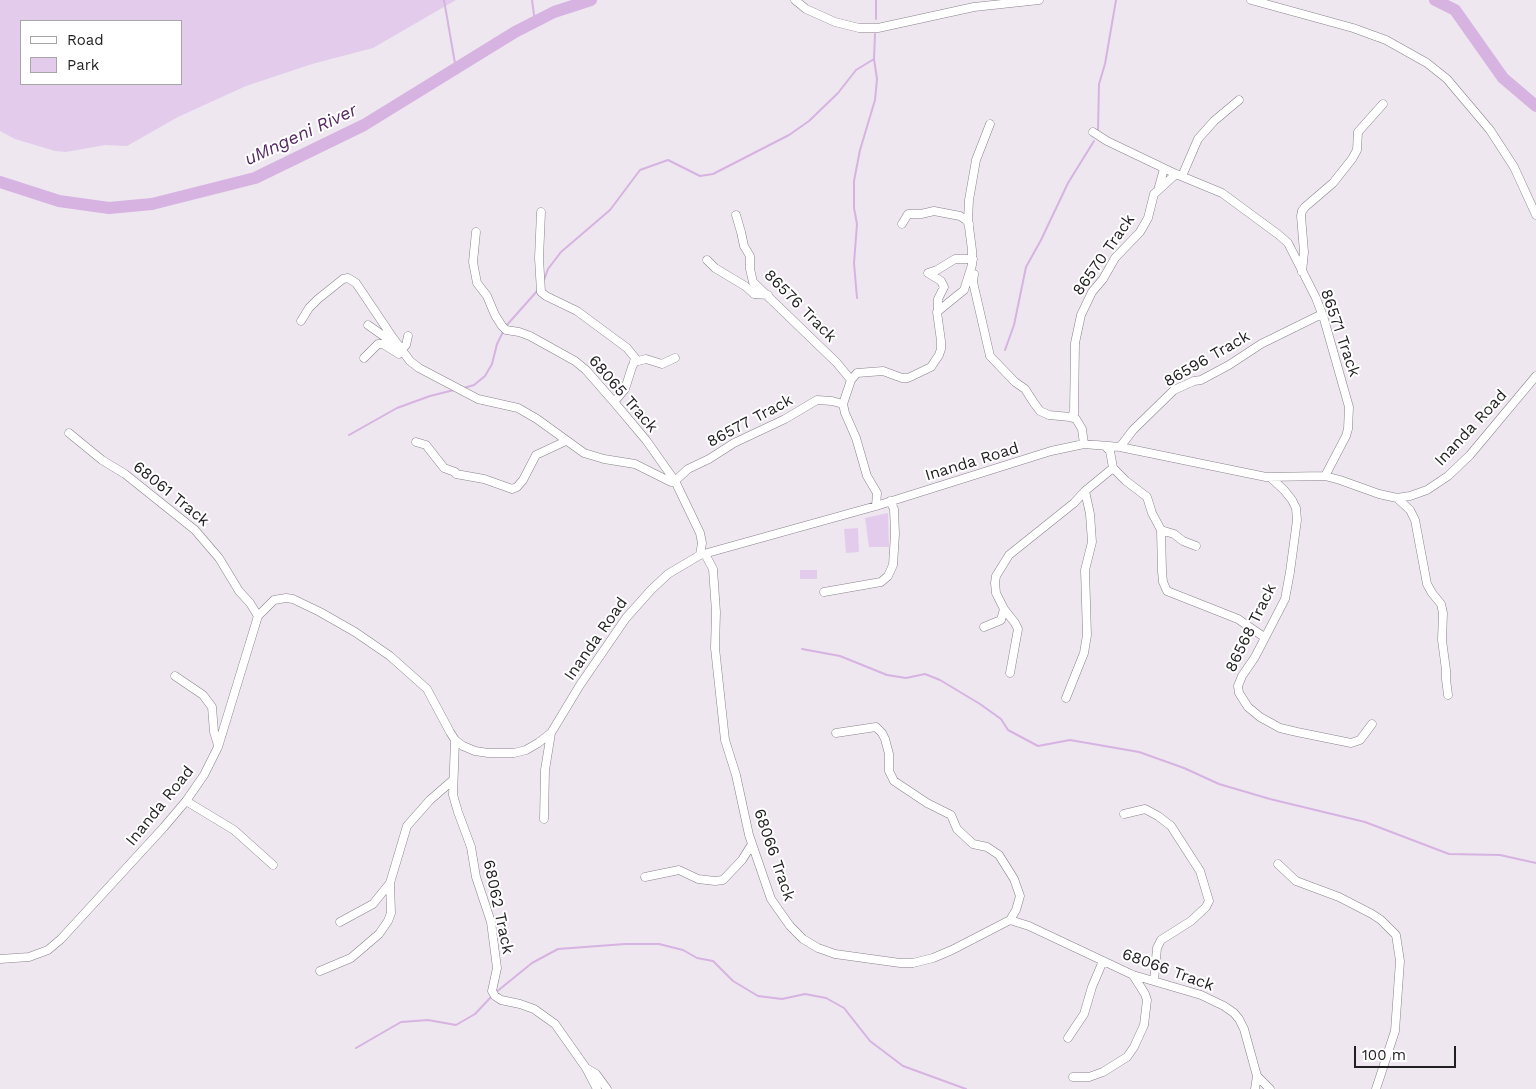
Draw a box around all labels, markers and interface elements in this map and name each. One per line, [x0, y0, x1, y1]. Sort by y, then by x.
legend [20, 20, 182, 85]
text: Road [67, 31, 104, 49]
text: Park [67, 56, 99, 74]
water label: uMngeni River [241, 99, 361, 171]
street label: 86570 Track [1069, 211, 1139, 299]
street label: 86576 Track [760, 266, 840, 346]
street label: 86571 Track [1316, 287, 1364, 379]
street label: 86596 Track [1161, 327, 1253, 391]
street label: 68065 Track [584, 351, 662, 437]
street label: Inanda Road [1431, 386, 1511, 470]
street label: 86577 Track [704, 390, 796, 452]
street label: Inanda Road [923, 439, 1021, 485]
street label: 68061 Track [129, 457, 213, 531]
street label: 86568 Track [1221, 581, 1281, 675]
street label: Inanda Road [560, 594, 632, 684]
street label: Inanda Road [122, 762, 198, 850]
street label: 68066 Track [749, 806, 799, 904]
street label: 68062 Track [479, 858, 517, 956]
street label: 68066 Track [1119, 944, 1217, 996]
scale bar [1356, 1036, 1458, 1068]
text: 100 m [1362, 1046, 1406, 1064]

